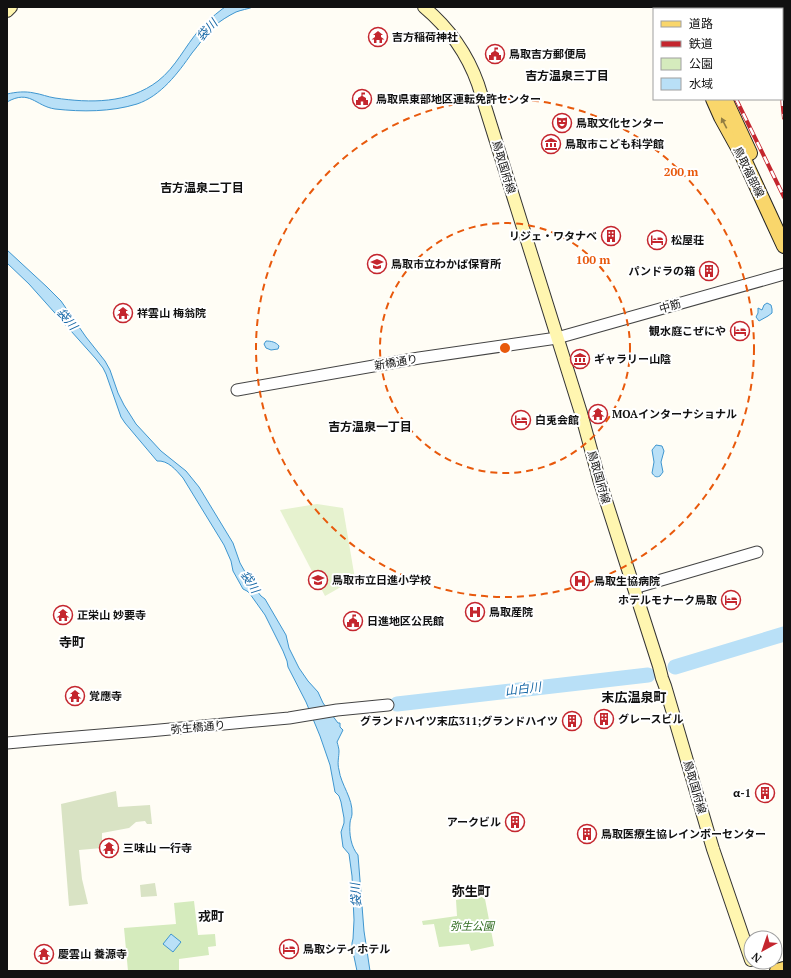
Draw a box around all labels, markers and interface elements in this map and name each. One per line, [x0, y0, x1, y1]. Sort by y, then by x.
legend [653, 8, 783, 100]
water label: 袋川 [193, 14, 222, 44]
text: 道路 [689, 16, 713, 31]
temple icon: 吉方稲荷神社 [367, 26, 389, 48]
place label: 吉方稲荷神社 [392, 30, 458, 44]
text: 鉄道 [689, 36, 713, 51]
public building icon: 鳥取吉方郵便局 [484, 43, 506, 65]
place label: 鳥取吉方郵便局 [509, 47, 586, 61]
text: 公園 [689, 56, 713, 71]
district label: 吉方温泉三丁目 [525, 68, 609, 83]
text: 水域 [689, 76, 713, 91]
public building icon: 鳥取県東部地区運転免許センター [351, 88, 373, 110]
place label: 鳥取県東部地区運転免許センター [376, 92, 541, 106]
theatre icon: 鳥取文化センター [551, 112, 573, 134]
place label: 鳥取文化センター [576, 116, 664, 130]
one-way arrow [721, 117, 727, 129]
museum icon: 鳥取市こども科学館 [540, 133, 562, 155]
place label: 鳥取市こども科学館 [565, 137, 664, 151]
street label: 鳥取国府線 [489, 139, 519, 195]
street label: 鳥取福部線 [731, 144, 767, 200]
text: 200 m [664, 164, 698, 179]
district label: 吉方温泉二丁目 [160, 180, 244, 195]
building icon: リジェ・ワタナベ [600, 225, 622, 247]
place label: リジェ・ワタナベ [509, 229, 597, 243]
hotel icon: 松屋荘 [646, 229, 668, 251]
place label: 松屋荘 [671, 233, 704, 247]
text: 100 m [576, 252, 610, 267]
school or university icon: 鳥取市立わかば保育所 [366, 253, 388, 275]
place label: 鳥取市立わかば保育所 [391, 257, 501, 271]
building icon: パンドラの箱 [698, 260, 720, 282]
place label: パンドラの箱 [628, 264, 695, 278]
street label: 中筋 [657, 296, 683, 316]
temple icon: 祥雲山 梅翁院 [112, 302, 134, 324]
water label: 袋川 [54, 305, 82, 334]
place label: 祥雲山 梅翁院 [137, 306, 206, 320]
hotel icon: 観水庭こぜにや [729, 320, 751, 342]
place label: 観水庭こぜにや [649, 324, 726, 338]
centre of rings [498, 341, 512, 355]
museum icon: ギャラリー山陰 [569, 348, 591, 370]
street label: 新橋通り [373, 351, 419, 373]
place label: ギャラリー山陰 [594, 352, 671, 366]
temple icon: MOAインターナショナル [587, 403, 609, 425]
place label: MOAインターナショナル [612, 407, 737, 421]
hotel icon: 白兎会館 [510, 409, 532, 431]
place label: 白兎会館 [535, 413, 579, 427]
district label: 吉方温泉一丁目 [328, 419, 412, 434]
street label: 鳥取国府線 [585, 449, 613, 505]
water label: 袋川 [238, 568, 264, 598]
school or university icon: 鳥取市立日進小学校 [307, 569, 329, 591]
hospital icon: 鳥取生協病院 [569, 570, 591, 592]
place label: 鳥取市立日進小学校 [332, 573, 431, 587]
place label: 鳥取生協病院 [594, 574, 660, 588]
hotel icon: ホテルモナーク鳥取 [720, 589, 742, 611]
place label: ホテルモナーク鳥取 [618, 593, 717, 607]
hospital icon: 鳥取産院 [464, 601, 486, 623]
temple icon: 正栄山 妙要寺 [52, 604, 74, 626]
place label: 鳥取産院 [489, 605, 533, 619]
place label: 正栄山 妙要寺 [77, 608, 146, 622]
public building icon: 日進地区公民館 [342, 610, 364, 632]
place label: 日進地区公民館 [367, 614, 444, 628]
district label: 寺町 [59, 633, 85, 651]
water label: 山白川 [504, 679, 544, 698]
temple icon: 覚應寺 [64, 685, 86, 707]
district label: 末広温泉町 [601, 688, 667, 706]
place label: 覚應寺 [89, 689, 122, 703]
building icon: グレースビル [593, 708, 615, 730]
building icon: グランドハイツ末広311;グランドハイツ [561, 710, 583, 732]
place label: グレースビル [618, 712, 683, 726]
place label: グランドハイツ末広311;グランドハイツ [360, 714, 558, 728]
street label: 弥生橋通り [170, 718, 226, 736]
street label: 鳥取国府線 [681, 759, 709, 815]
building icon: α-1 [754, 782, 776, 804]
place label: α-1 [733, 786, 751, 800]
building icon: アークビル [504, 811, 526, 833]
place label: アークビル [447, 815, 501, 829]
building icon: 鳥取医療生協レインボーセンター [576, 823, 598, 845]
place label: 鳥取医療生協レインボーセンター [601, 827, 766, 841]
temple icon: 三味山 一行寺 [98, 837, 120, 859]
place label: 三味山 一行寺 [123, 841, 192, 855]
water label: 袋川 [347, 881, 364, 908]
district label: 弥生町 [451, 882, 491, 900]
district label: 戎町 [198, 907, 224, 925]
park label: 弥生公園 [450, 919, 496, 933]
north arrow [743, 930, 783, 970]
hotel icon: 鳥取シティホテル [278, 938, 300, 960]
place label: 鳥取シティホテル [303, 942, 390, 956]
temple icon: 慶雲山 養源寺 [33, 943, 55, 965]
place label: 慶雲山 養源寺 [58, 947, 127, 961]
text: N [748, 949, 764, 966]

